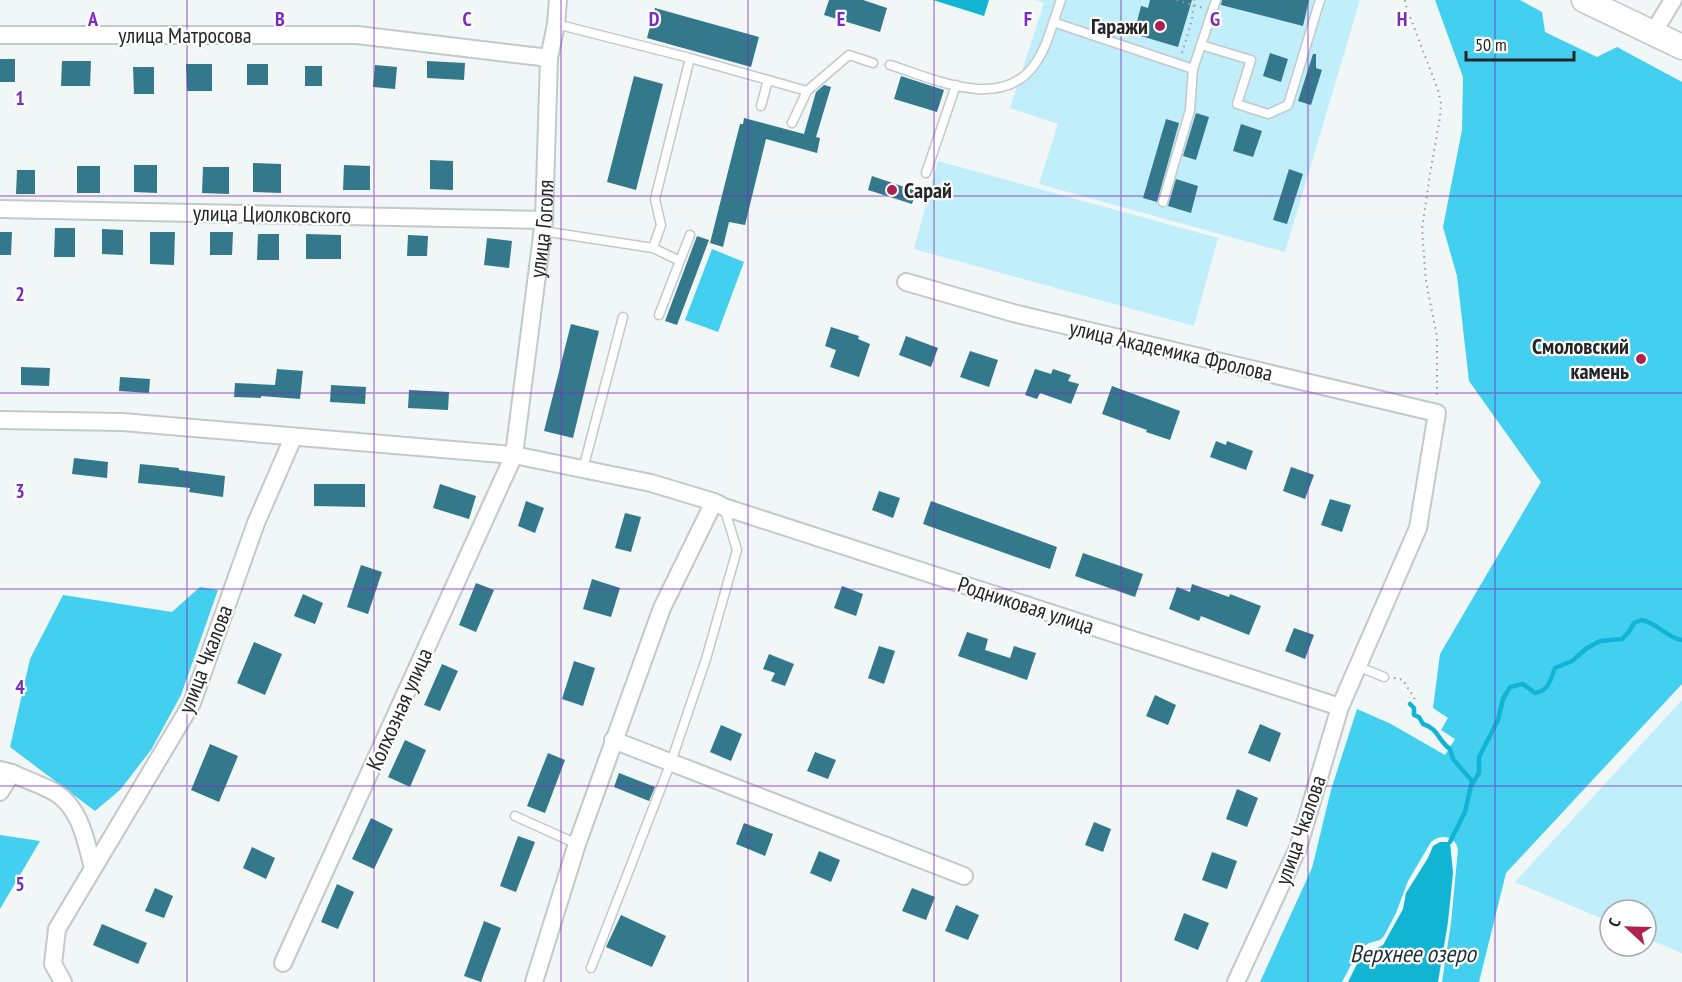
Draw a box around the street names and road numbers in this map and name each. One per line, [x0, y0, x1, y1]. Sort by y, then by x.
street label: улица Матросова [118, 21, 252, 49]
street label: улица Гоголя [523, 179, 559, 280]
street label: улица Циолковского [193, 199, 351, 229]
street label: улица Академика Фролова [1067, 313, 1275, 387]
street label: Родниковая улица [954, 570, 1098, 640]
street label: улица Чкалова [172, 601, 238, 717]
street label: Колхозная улица [360, 644, 438, 774]
street label: улица Чкалова [1268, 772, 1332, 888]

